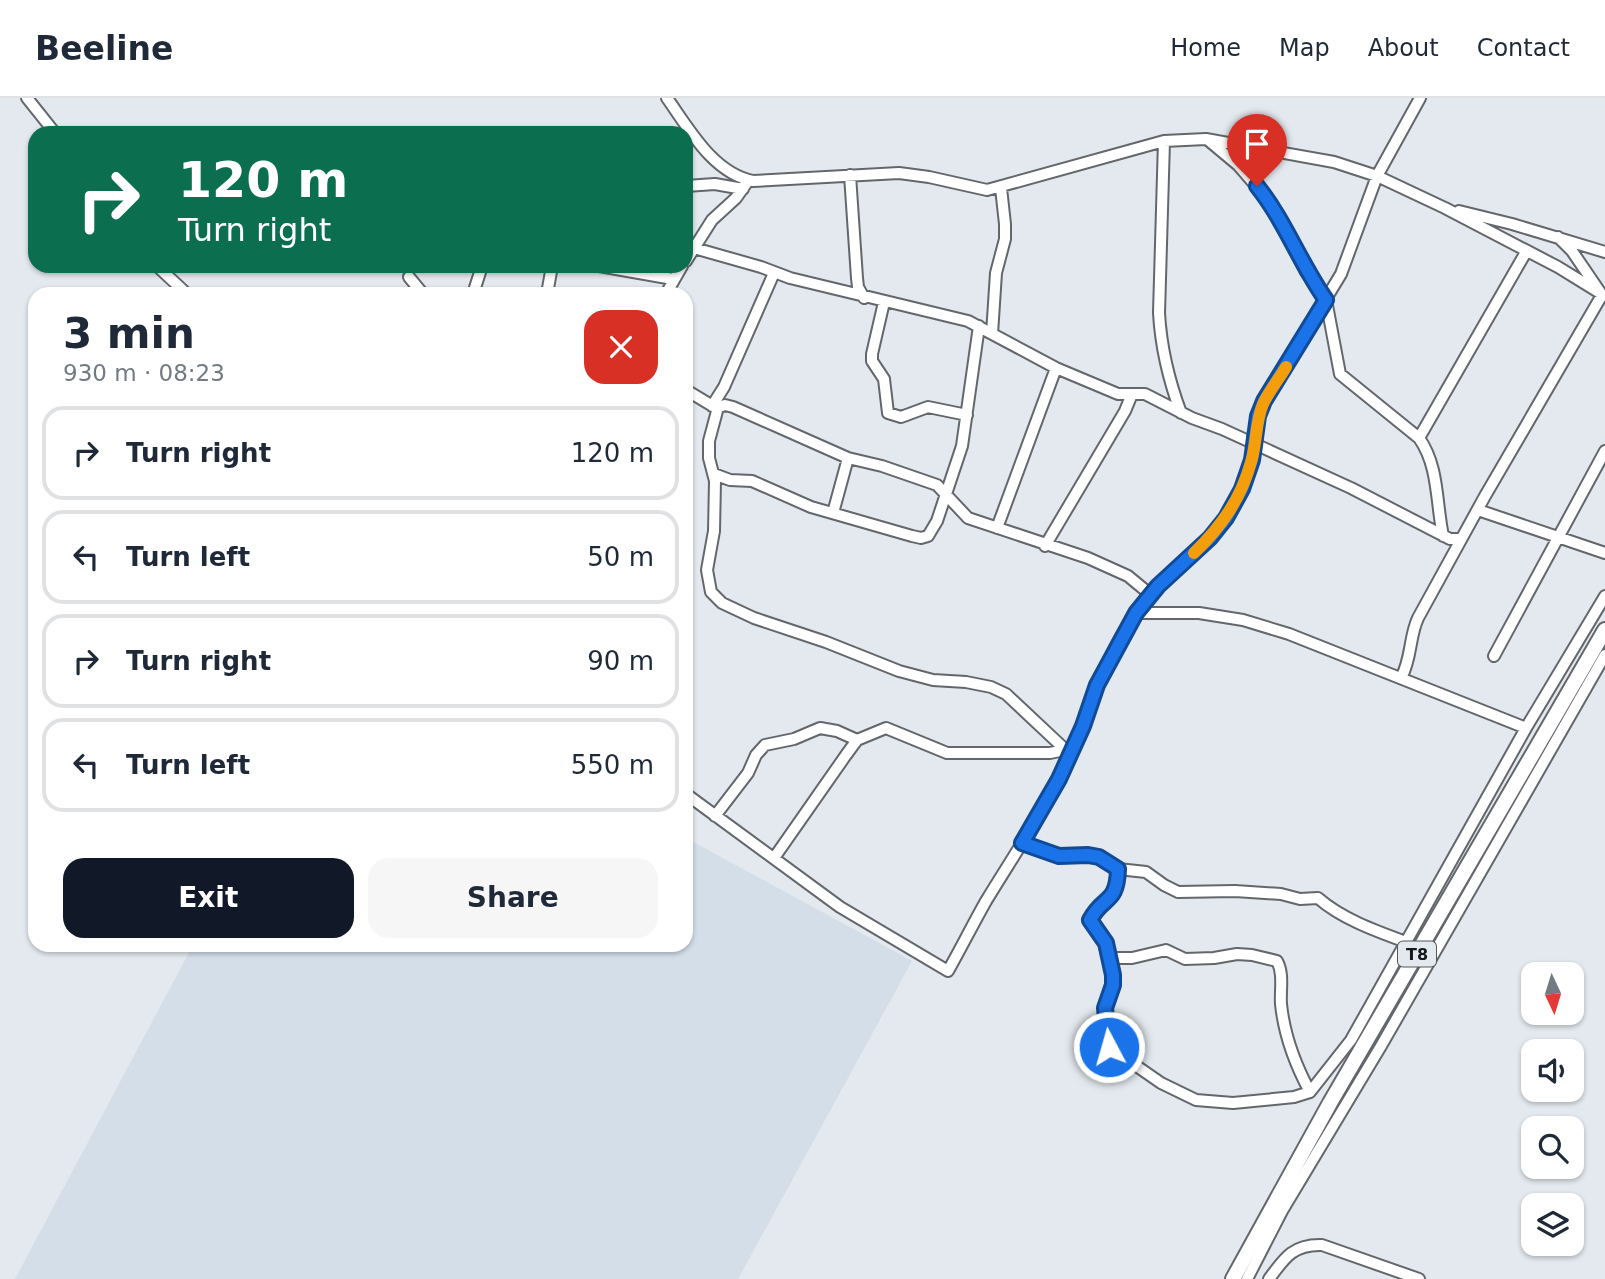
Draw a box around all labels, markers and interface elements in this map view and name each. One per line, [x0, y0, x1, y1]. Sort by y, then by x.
text: Beeline [35, 29, 173, 68]
text: Home [1170, 34, 1241, 62]
text: Map [1279, 34, 1330, 62]
text: About [1368, 34, 1439, 62]
text: Contact [1477, 34, 1570, 62]
pin [1227, 114, 1287, 186]
icon: arrive [1238, 125, 1276, 163]
text: 120 m [178, 152, 348, 209]
icon: right [63, 154, 154, 245]
text: Turn right [178, 211, 331, 249]
text: 3 min [63, 309, 195, 358]
button: close [584, 310, 658, 384]
text: 930 m · 08:23 [63, 360, 225, 386]
icon: right [67, 434, 105, 472]
text: Turn right [126, 438, 271, 468]
text: 120 m [571, 438, 654, 468]
icon: left [67, 538, 105, 576]
text: Turn left [126, 542, 250, 572]
text: 50 m [587, 542, 654, 572]
icon: right [67, 642, 105, 680]
text: Turn right [126, 646, 271, 676]
text: 90 m [587, 646, 654, 676]
icon: left [67, 746, 105, 784]
text: Turn left [126, 750, 250, 780]
text: 550 m [571, 750, 654, 780]
button: Exit [63, 858, 354, 938]
button: Share [368, 858, 658, 938]
road number: T8 [1398, 942, 1436, 967]
north arrow [1521, 962, 1584, 1026]
map controls [1521, 962, 1584, 1256]
position arrow [1072, 1010, 1146, 1084]
button: sound [1521, 1039, 1584, 1102]
button: search [1521, 1116, 1584, 1179]
button: layers [1521, 1193, 1584, 1256]

